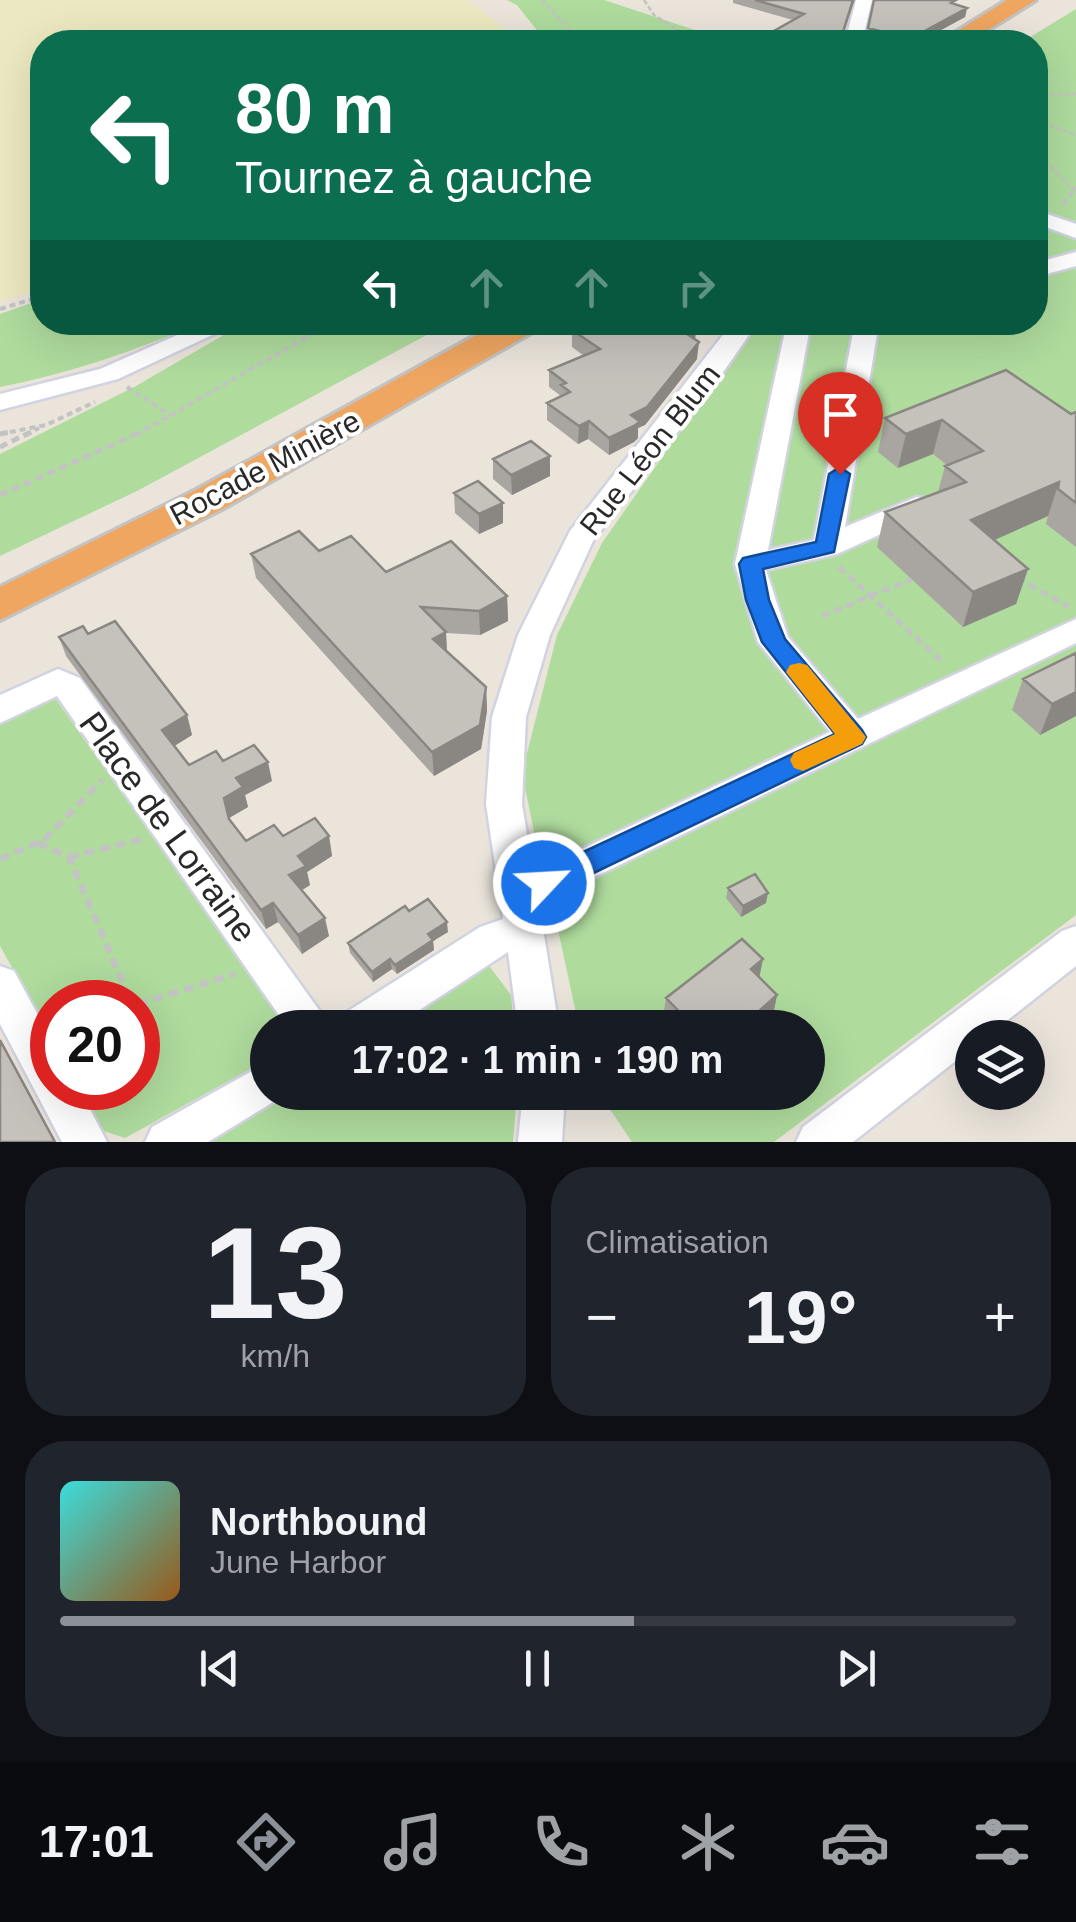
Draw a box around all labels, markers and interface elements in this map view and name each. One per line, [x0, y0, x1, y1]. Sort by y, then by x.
icon: left [70, 70, 200, 200]
text: 80 m [235, 70, 395, 148]
text: Tournez à gauche [235, 152, 593, 203]
icon: left [354, 260, 409, 315]
icon: ahead [459, 260, 514, 315]
icon: ahead [564, 260, 619, 315]
icon: right [669, 260, 724, 315]
street label: Rue Léon Blum [573, 358, 726, 541]
pin [798, 372, 883, 475]
icon: arrive [813, 387, 868, 442]
street label: Rocade Minière [164, 404, 365, 531]
street label: Place de Lorraine [72, 704, 265, 949]
position arrow [492, 831, 596, 935]
speed limit sign: 20 [30, 980, 160, 1110]
map controls [955, 1020, 1045, 1110]
button: layers [955, 1020, 1045, 1110]
text: 17:02 · 1 min · 190 m [352, 1039, 723, 1081]
text: 13 [203, 1200, 348, 1346]
text: Climatisation [586, 1224, 769, 1260]
text: 19° [744, 1275, 857, 1359]
text: − [586, 1286, 618, 1348]
text: + [984, 1286, 1016, 1348]
text: km/h [241, 1338, 310, 1374]
text: Northbound [210, 1501, 427, 1543]
text: June Harbor [210, 1544, 386, 1580]
icon: previous [192, 1641, 247, 1696]
icon: pause [510, 1641, 565, 1696]
icon: next [829, 1641, 884, 1696]
icon: directions [231, 1807, 301, 1877]
icon: music [378, 1807, 448, 1877]
icon: phone [526, 1807, 596, 1877]
icon: climate [673, 1807, 743, 1877]
icon: car [820, 1807, 890, 1877]
icon: filters [967, 1807, 1037, 1877]
text: 17:01 [39, 1816, 154, 1867]

